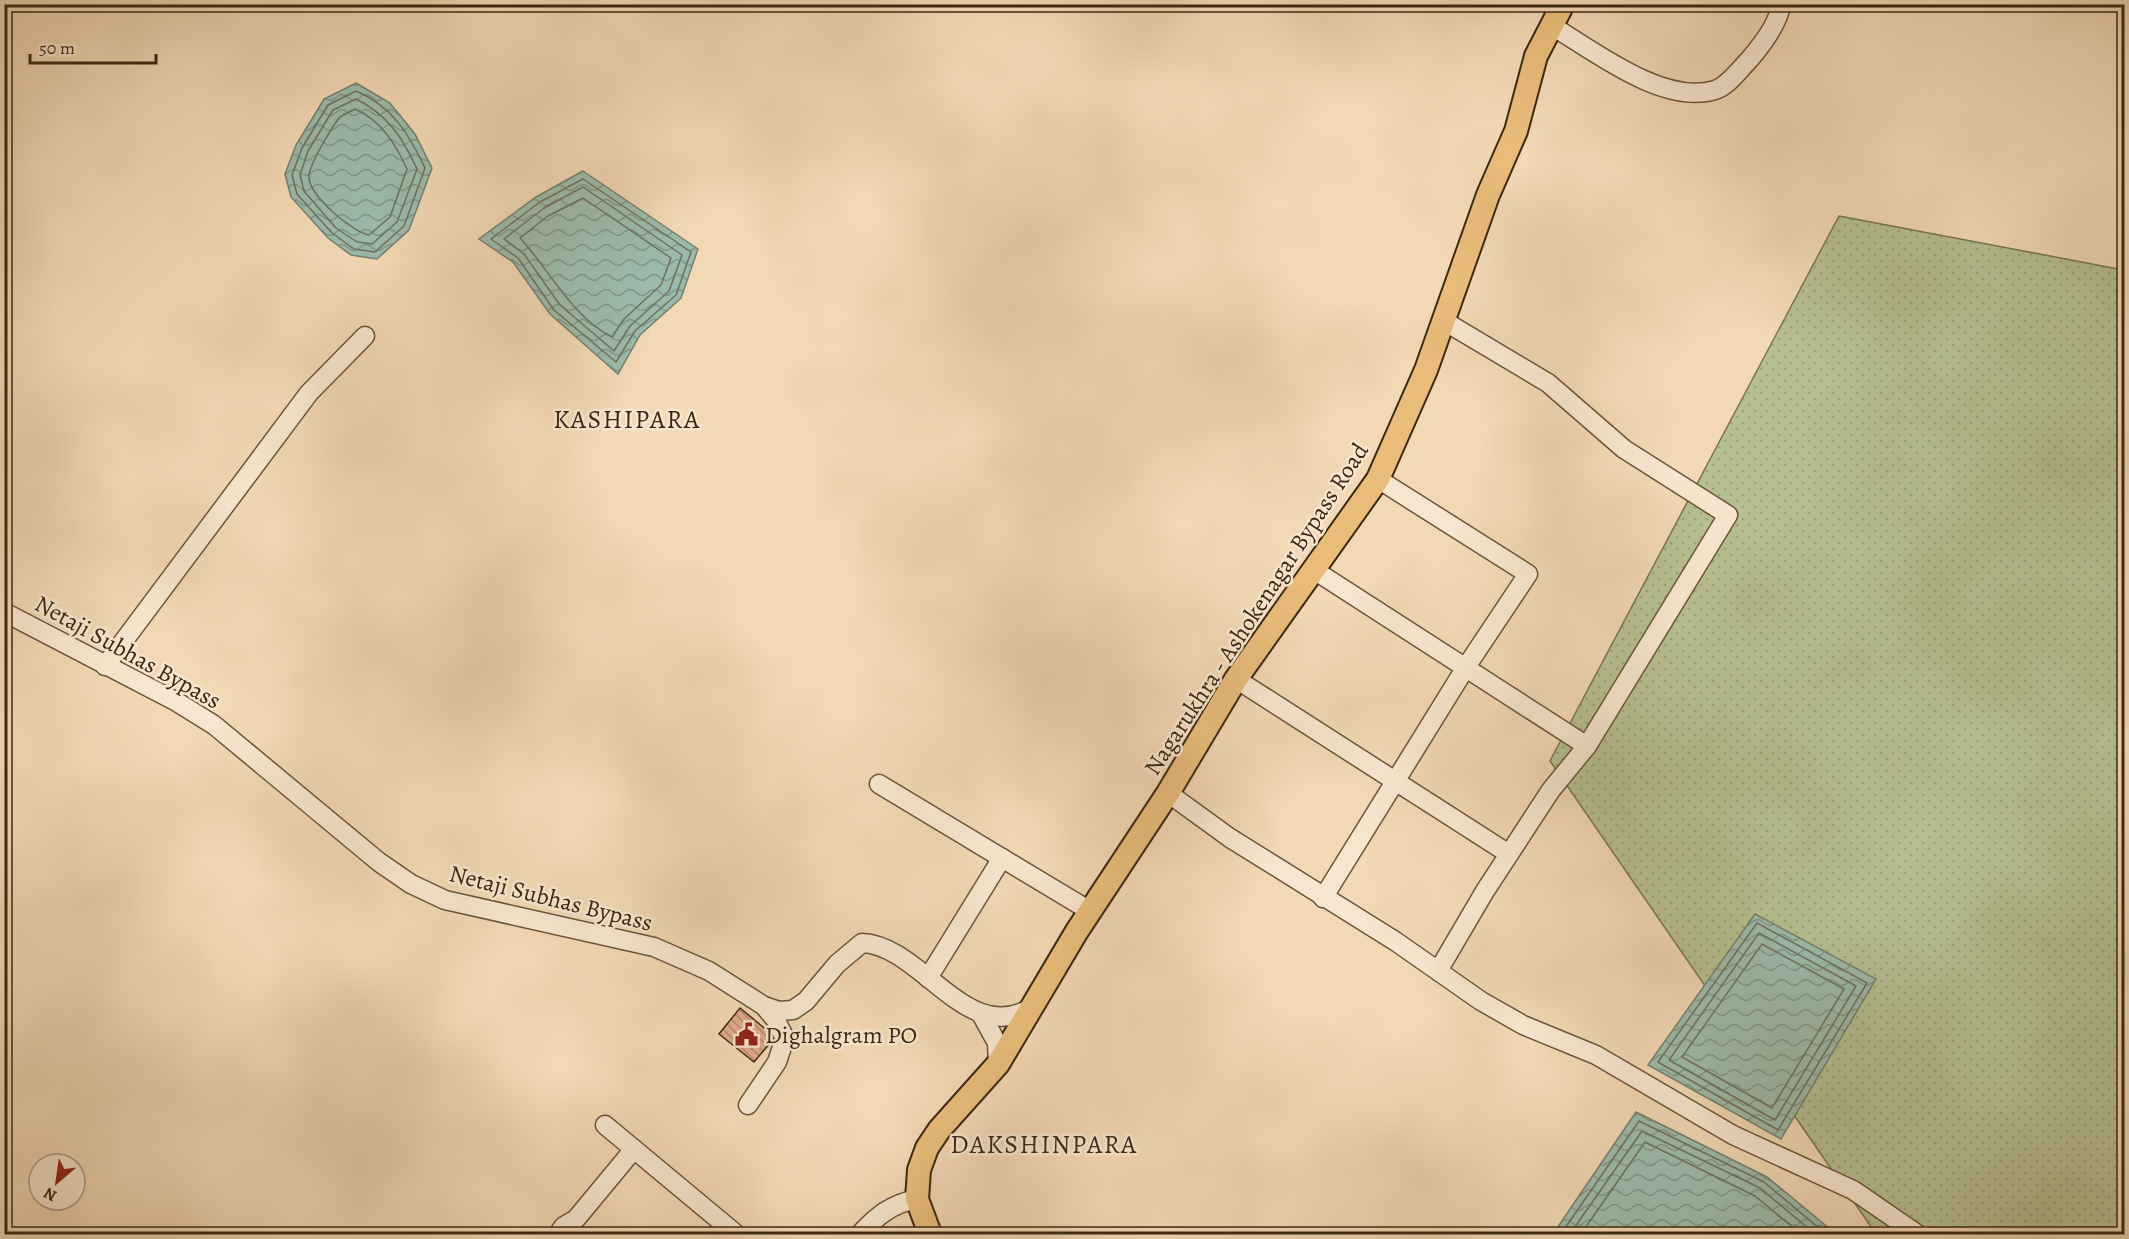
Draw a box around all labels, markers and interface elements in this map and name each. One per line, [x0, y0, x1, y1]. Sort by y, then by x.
scale bar [30, 27, 156, 65]
text: 50 m [39, 36, 75, 60]
district label: KASHIPARA [553, 402, 701, 437]
street label: Nagarukhra - Ashokenagar Bypass Road [1136, 437, 1376, 781]
street label: Netaji Subhas Bypass [29, 587, 227, 717]
street label: Netaji Subhas Bypass [446, 857, 656, 939]
place label: Dighalgram PO [765, 1019, 917, 1051]
public building icon: Dighalgram PO [734, 1022, 760, 1048]
district label: DAKSHINPARA [950, 1127, 1138, 1162]
north arrow [27, 1152, 87, 1212]
text: N [39, 1182, 61, 1207]

